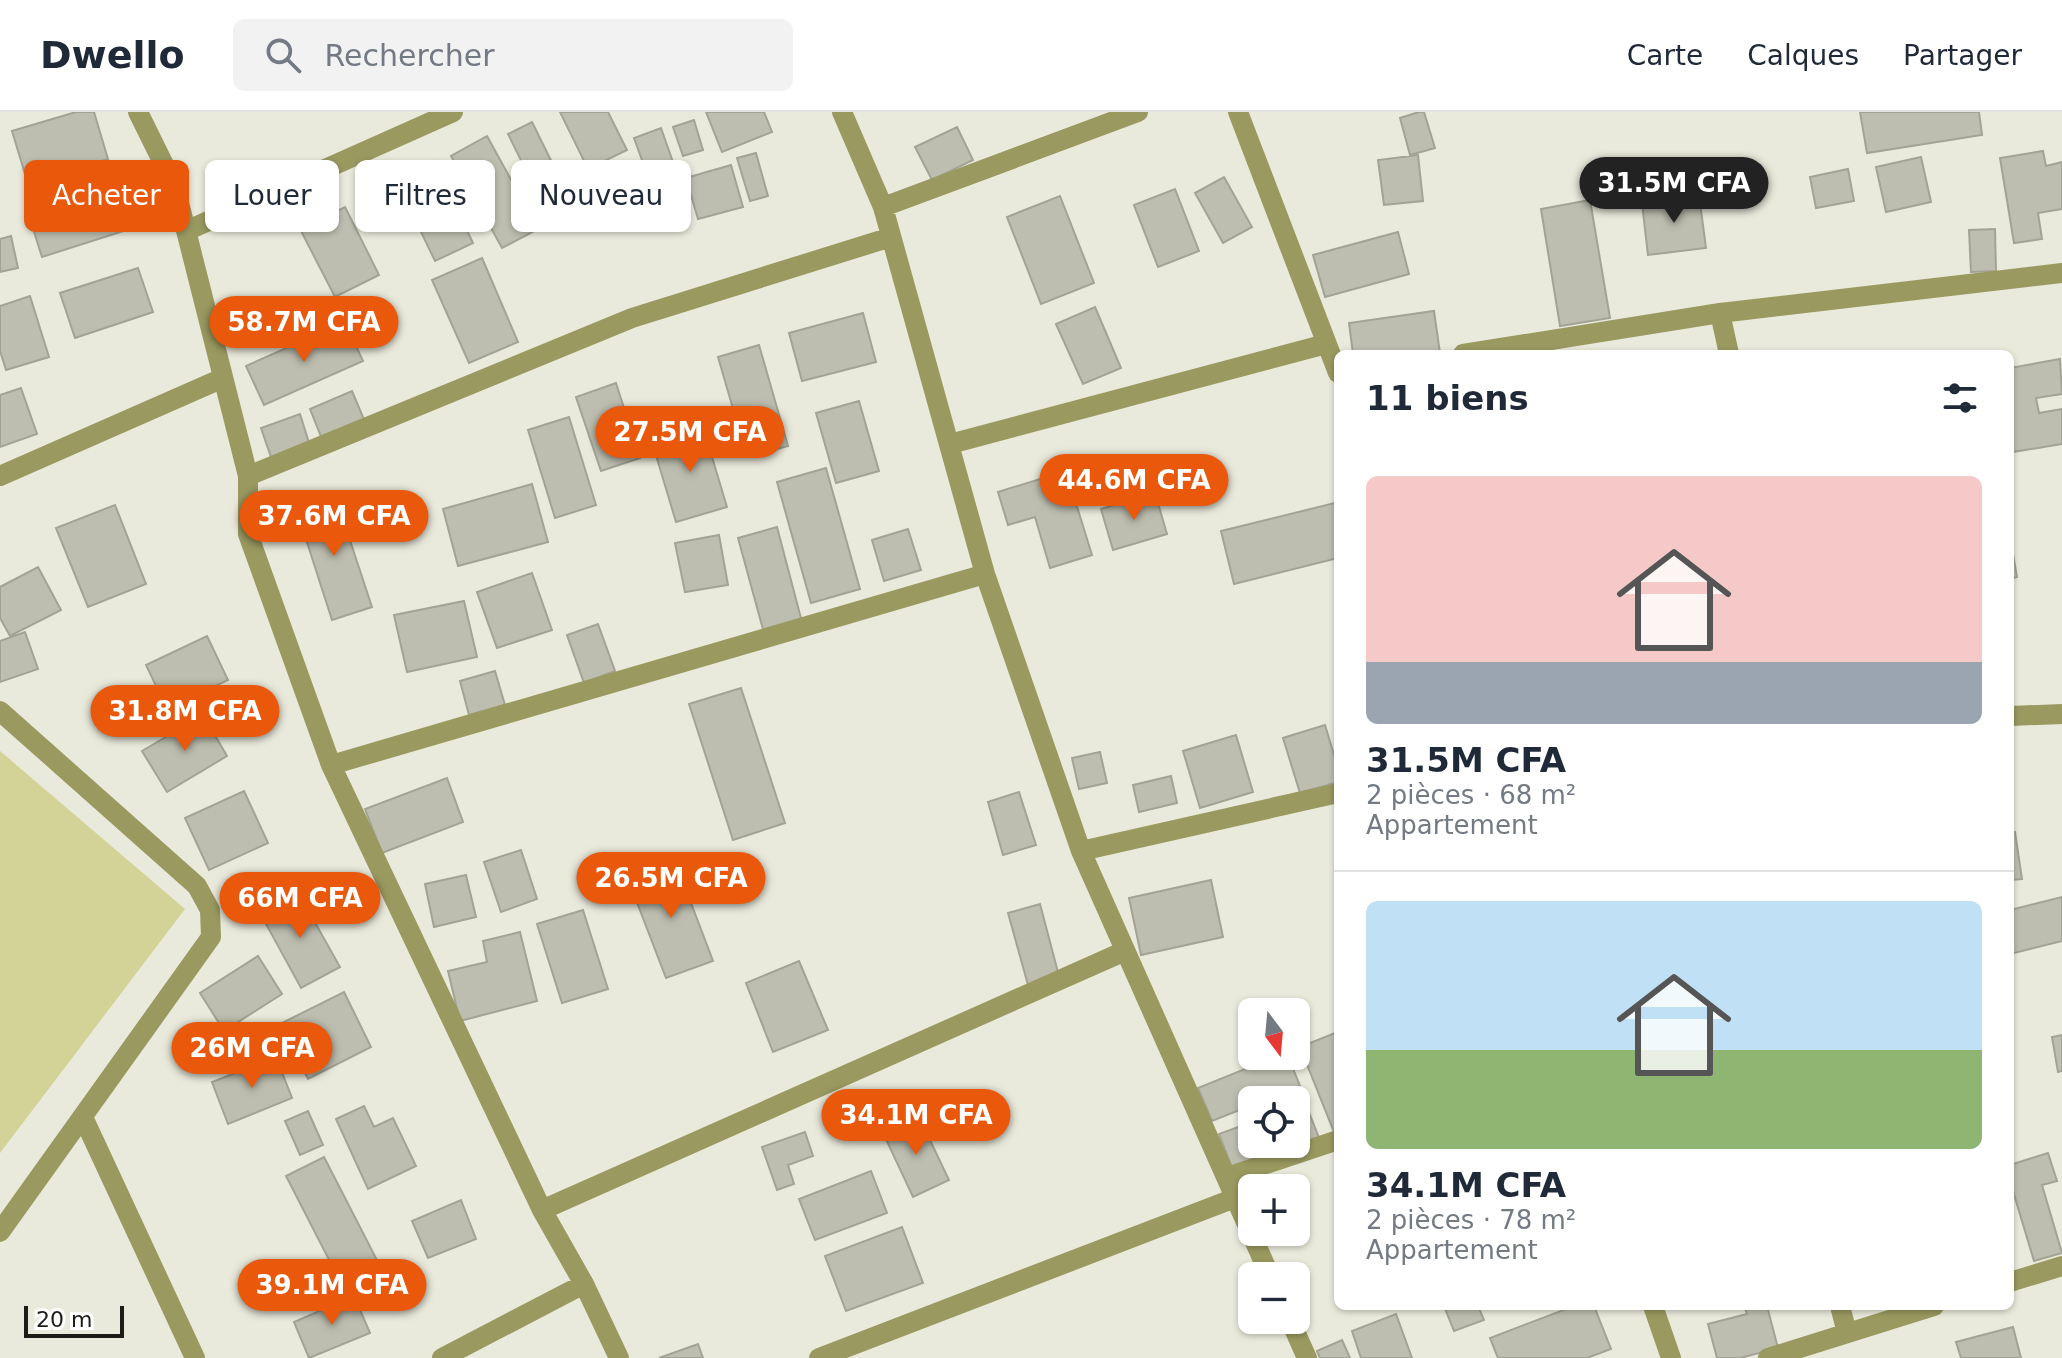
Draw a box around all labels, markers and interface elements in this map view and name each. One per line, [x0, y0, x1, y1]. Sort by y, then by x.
search box [233, 19, 793, 91]
text: Dwello [40, 33, 185, 77]
icon: search [261, 33, 305, 77]
text: Rechercher [325, 38, 494, 73]
text: Carte [1627, 39, 1703, 72]
text: Calques [1747, 39, 1859, 72]
text: Partager [1903, 39, 2022, 72]
pin: 31.5M CFA [1582, 157, 1766, 225]
chip: Acheter [24, 160, 189, 232]
chip: Louer [205, 160, 339, 232]
chip: Filtres [355, 160, 495, 232]
chip: Nouveau [511, 160, 691, 232]
text: 31.5M CFA [1597, 168, 1751, 198]
pin: 58.7M CFA [212, 296, 396, 364]
text: 58.7M CFA [227, 307, 381, 337]
icon: filters [1938, 376, 1982, 420]
text: 11 biens [1366, 378, 1529, 418]
pin: 27.5M CFA [598, 406, 782, 474]
text: 27.5M CFA [613, 417, 767, 447]
pin: 44.6M CFA [1042, 454, 1226, 522]
text: 44.6M CFA [1057, 465, 1211, 495]
pin: 37.6M CFA [242, 490, 426, 558]
text: 37.6M CFA [257, 501, 411, 531]
icon: home [1602, 528, 1746, 672]
pin: 31.8M CFA [93, 685, 277, 753]
text: 31.8M CFA [108, 696, 262, 726]
text: 31.5M CFA [1366, 740, 1566, 780]
text: 2 pièces · 68 m² [1366, 780, 1576, 810]
text: Appartement [1366, 810, 1538, 840]
pin: 26.5M CFA [579, 852, 763, 920]
text: 26.5M CFA [594, 863, 748, 893]
pin: 66M CFA [226, 872, 374, 940]
text: 66M CFA [237, 883, 363, 913]
icon: home [1602, 953, 1746, 1097]
north arrow [1238, 998, 1310, 1070]
map controls [1238, 998, 1310, 1334]
pin: 26M CFA [178, 1022, 326, 1090]
text: 26M CFA [189, 1033, 315, 1063]
button: locate [1238, 1086, 1310, 1158]
pin: 34.1M CFA [824, 1089, 1008, 1157]
text: 34.1M CFA [839, 1100, 993, 1130]
text: 34.1M CFA [1366, 1165, 1566, 1205]
button: + [1238, 1174, 1310, 1246]
text: 2 pièces · 78 m² [1366, 1205, 1576, 1235]
text: Appartement [1366, 1235, 1538, 1265]
pin: 39.1M CFA [240, 1259, 424, 1327]
button: − [1238, 1262, 1310, 1334]
text: 39.1M CFA [255, 1270, 409, 1300]
scale bar [24, 1302, 124, 1338]
text: 20 m [36, 1307, 92, 1332]

